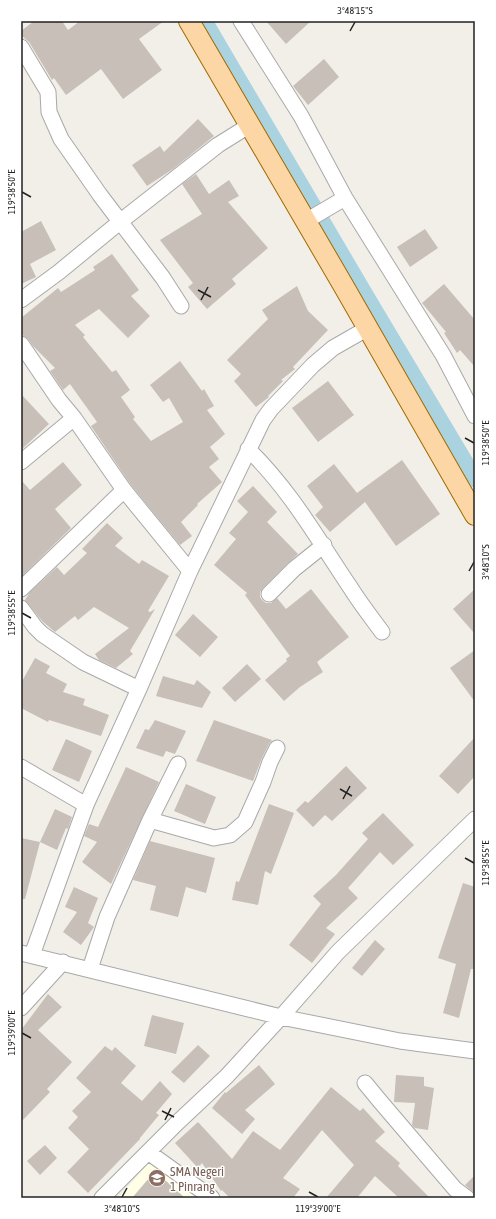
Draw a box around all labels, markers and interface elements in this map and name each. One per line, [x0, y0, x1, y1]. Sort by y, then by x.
text: 3°48'15"S [337, 5, 373, 16]
text: 119°38'50"E [6, 169, 17, 214]
text: 119°38'50"E [480, 420, 491, 465]
text: 3°48'10"S [480, 544, 491, 580]
text: 119°38'55"E [6, 590, 17, 635]
text: 119°38'55"E [480, 840, 491, 885]
text: 119°39'00"E [6, 1010, 17, 1055]
place label: SMA Negeri 1 Pinrang [170, 1164, 224, 1194]
school or university icon: SMA Negeri 1 Pinrang [147, 1168, 167, 1188]
text: 3°48'10"S [104, 1203, 140, 1214]
text: 119°39'00"E [296, 1203, 341, 1214]

